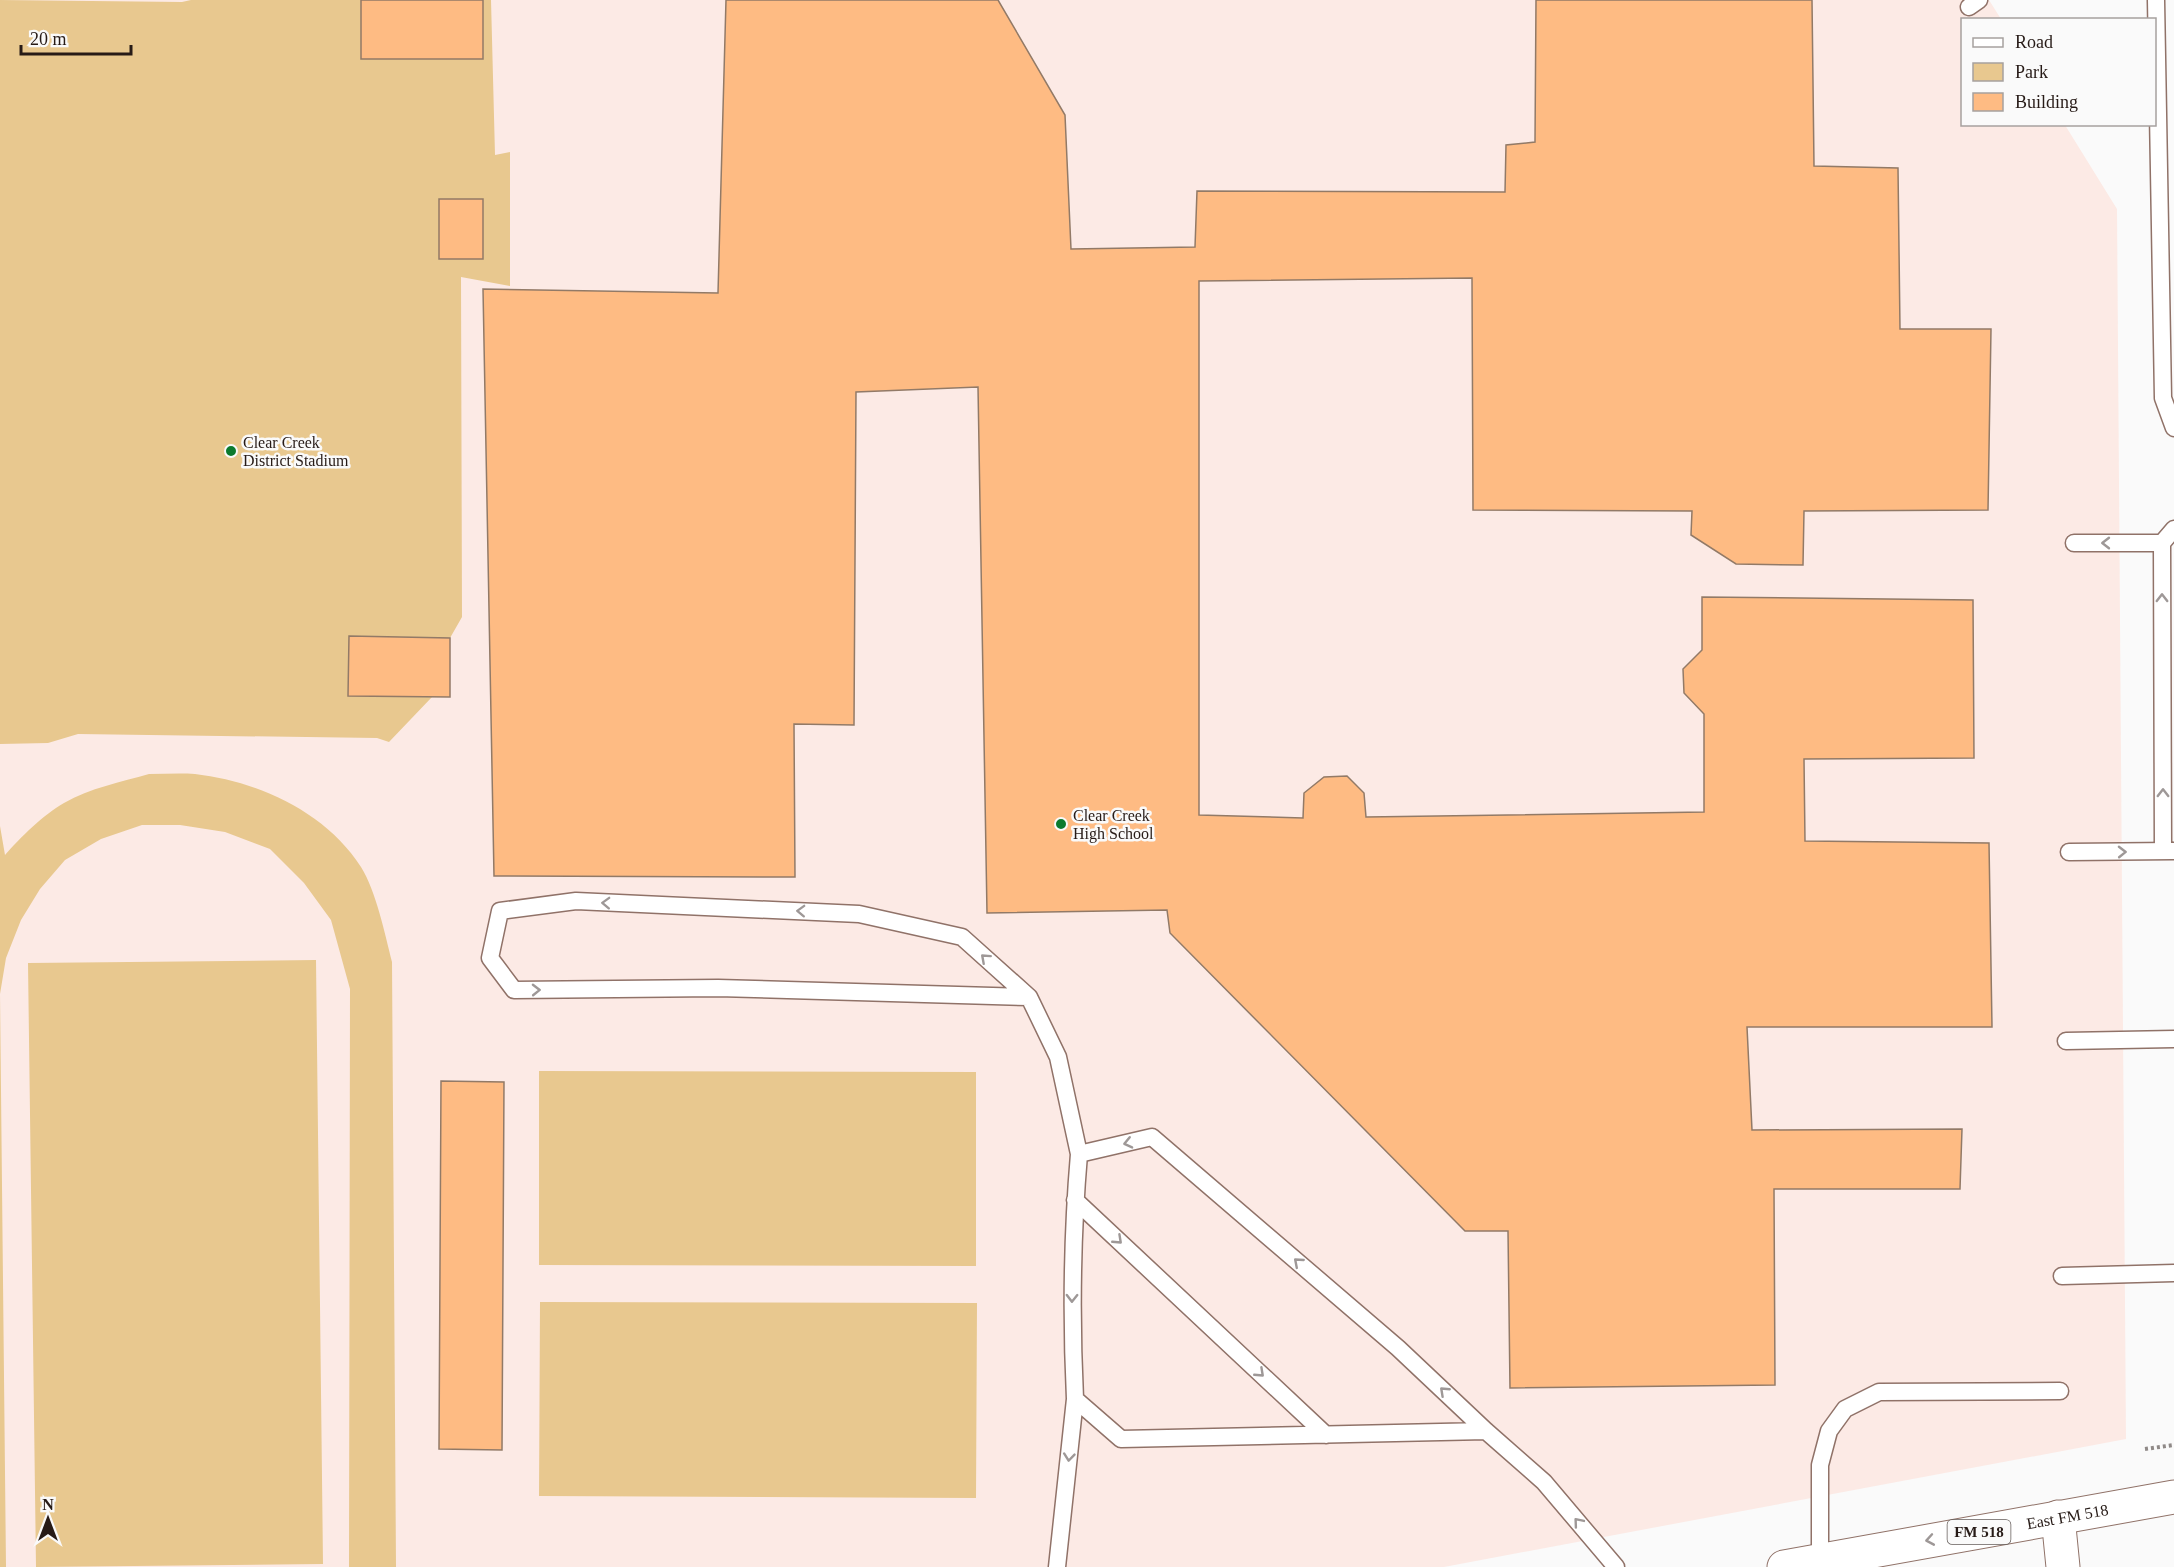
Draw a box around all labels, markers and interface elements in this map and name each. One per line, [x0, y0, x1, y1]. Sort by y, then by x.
scale bar [21, 18, 130, 56]
legend [1961, 18, 2156, 126]
text: 20 m [30, 29, 67, 49]
text: Road [2015, 32, 2053, 52]
text: Park [2015, 62, 2048, 82]
text: Building [2015, 92, 2078, 112]
place label: Clear Creek District Stadium [243, 434, 349, 469]
marker: Clear Creek District Stadium [224, 444, 238, 458]
one-way arrow [2102, 537, 2111, 549]
one-way arrow [2156, 593, 2168, 602]
one-way arrow [2156, 788, 2169, 797]
place label: Clear Creek High School [1073, 807, 1154, 843]
marker: Clear Creek High School [1054, 817, 1068, 831]
one-way arrow [2117, 846, 2126, 858]
one-way arrow [602, 896, 611, 909]
one-way arrow [797, 905, 806, 918]
one-way arrow [982, 954, 992, 965]
one-way arrow [531, 984, 540, 996]
one-way arrow [1124, 1135, 1134, 1148]
one-way arrow [1111, 1233, 1122, 1244]
one-way arrow [1294, 1258, 1305, 1269]
one-way arrow [1066, 1294, 1079, 1303]
one-way arrow [1254, 1366, 1264, 1377]
one-way arrow [1440, 1387, 1450, 1398]
one-way arrow [1063, 1453, 1075, 1462]
north arrow [18, 1489, 78, 1549]
text: N [42, 1496, 54, 1513]
street label: East FM 518 [2025, 1500, 2110, 1532]
one-way arrow [1574, 1518, 1585, 1529]
road number: FM 518 [1948, 1520, 2010, 1544]
one-way arrow [1926, 1533, 1936, 1546]

